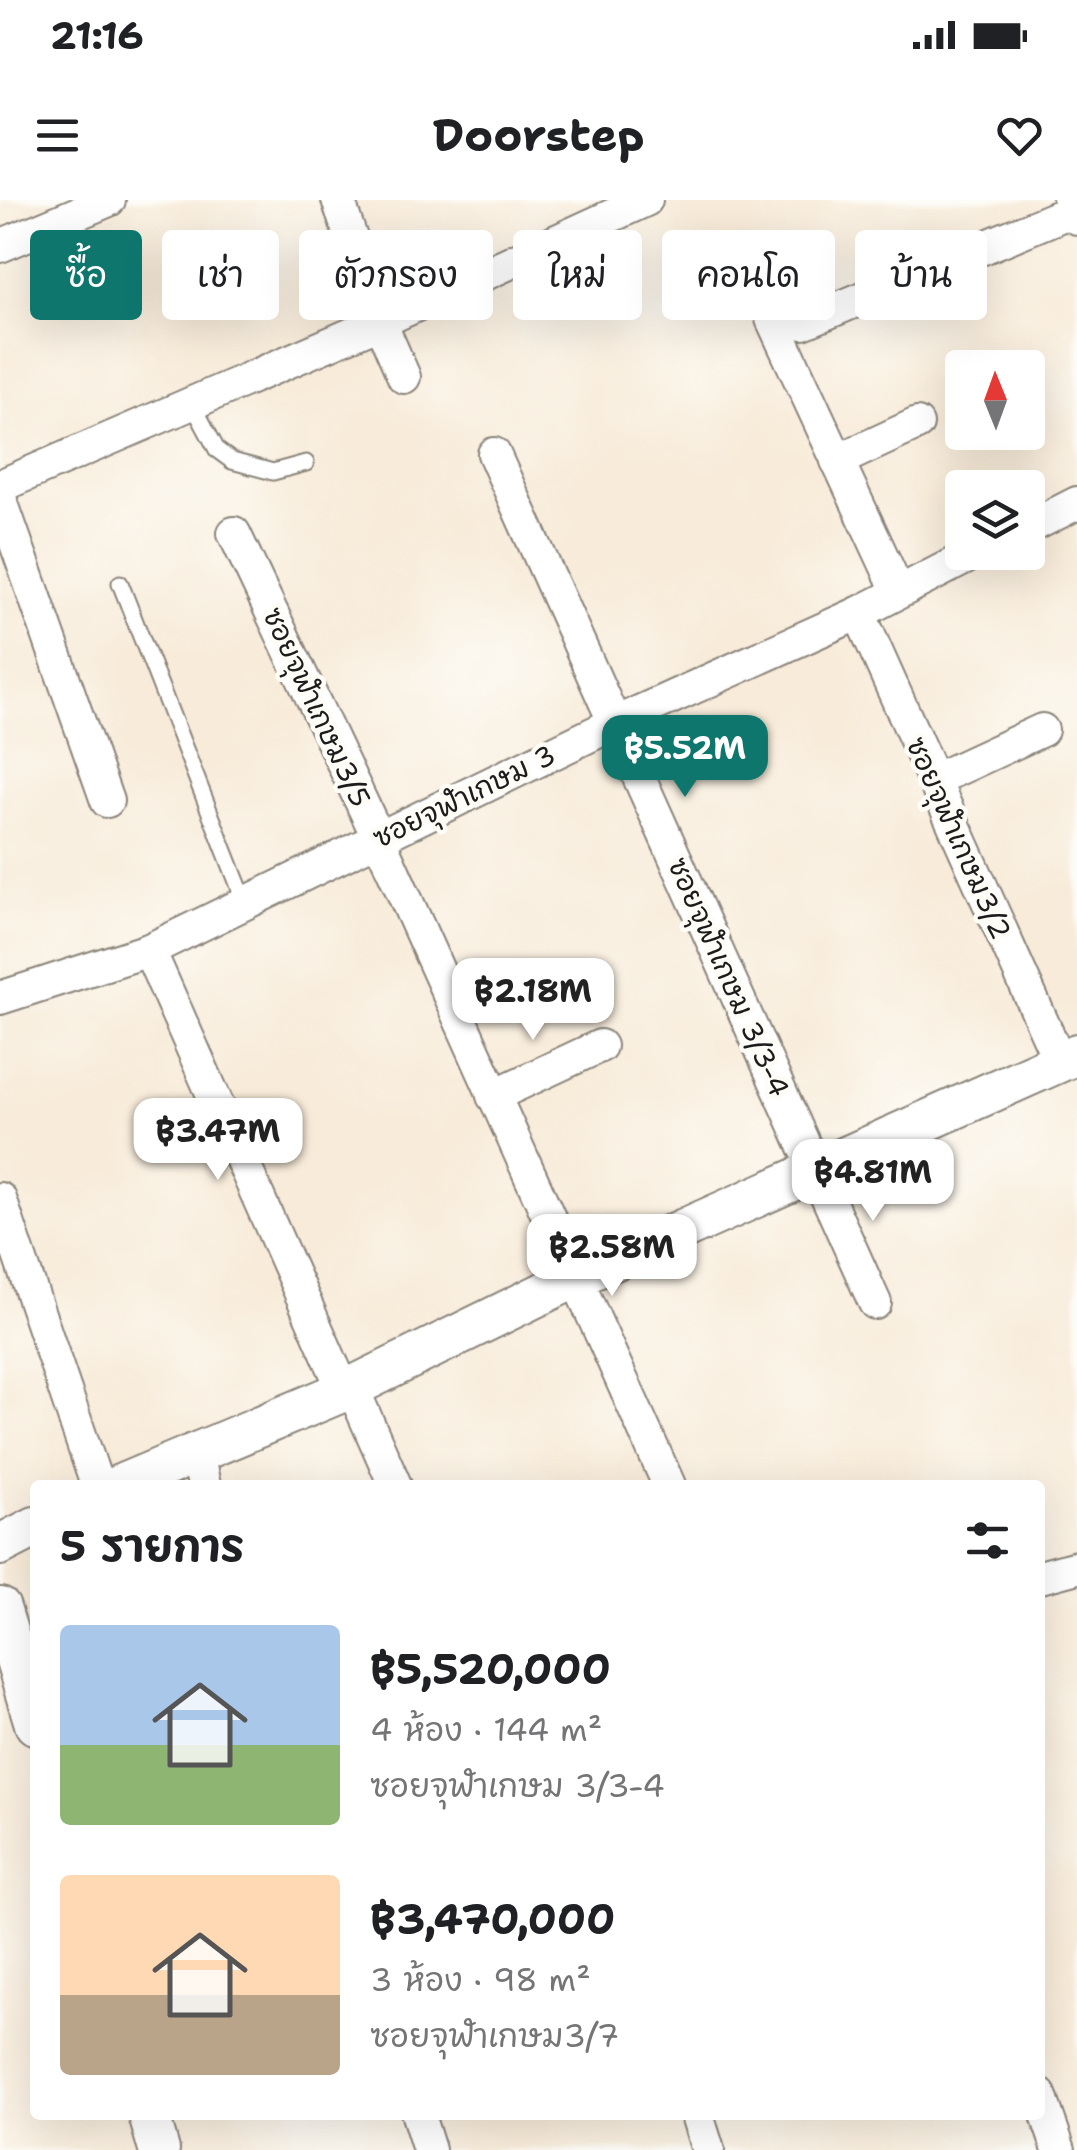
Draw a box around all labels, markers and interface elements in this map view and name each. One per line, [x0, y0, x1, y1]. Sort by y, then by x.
text: 21:16 [50, 10, 144, 61]
text: Doorstep [433, 105, 644, 165]
icon: menu [30, 108, 85, 163]
icon: heart [992, 108, 1047, 163]
chip: ซื้อ [30, 230, 142, 320]
chip: เช่า [162, 230, 279, 320]
chip: ตัวกรอง [299, 230, 493, 320]
chip: ใหม่ [513, 230, 642, 320]
chip: คอนโด [662, 230, 835, 320]
chip: บ้าน [855, 230, 987, 320]
north arrow [945, 350, 1045, 450]
map controls [945, 350, 1045, 570]
button: layers [945, 470, 1045, 570]
street label: ซอยจุฬาเกษม3/5 [252, 601, 380, 814]
pin: ฿5.52M [604, 715, 766, 800]
text: ฿5.52M [624, 726, 746, 769]
street label: ซอยจุฬาเกษม3/2 [896, 731, 1021, 946]
street label: ซอยจุฬาเกษม 3 [366, 735, 562, 858]
street label: ซอยจุฬาเกษม 3/3-4 [657, 852, 799, 1103]
pin: ฿2.18M [452, 958, 614, 1043]
text: ฿2.18M [474, 969, 592, 1012]
pin: ฿3.47M [137, 1098, 299, 1183]
text: ฿3.47M [156, 1109, 280, 1152]
pin: ฿4.81M [792, 1139, 954, 1224]
text: ฿4.81M [814, 1150, 932, 1193]
pin: ฿2.58M [531, 1214, 693, 1299]
text: ฿2.58M [549, 1225, 675, 1268]
icon: filters [960, 1513, 1015, 1568]
text: 5 รายการ [60, 1518, 244, 1574]
text: ฿5,520,000 [370, 1641, 611, 1697]
icon: home [140, 1665, 260, 1785]
text: 4 ห้อง · 144 m² [370, 1708, 602, 1751]
text: ซอยจุฬาเกษม 3/3-4 [370, 1764, 665, 1807]
text: ฿3,470,000 [370, 1891, 616, 1947]
icon: home [140, 1915, 260, 2035]
text: 3 ห้อง · 98 m² [370, 1958, 591, 2001]
text: ซอยจุฬาเกษม3/7 [370, 2014, 619, 2057]

